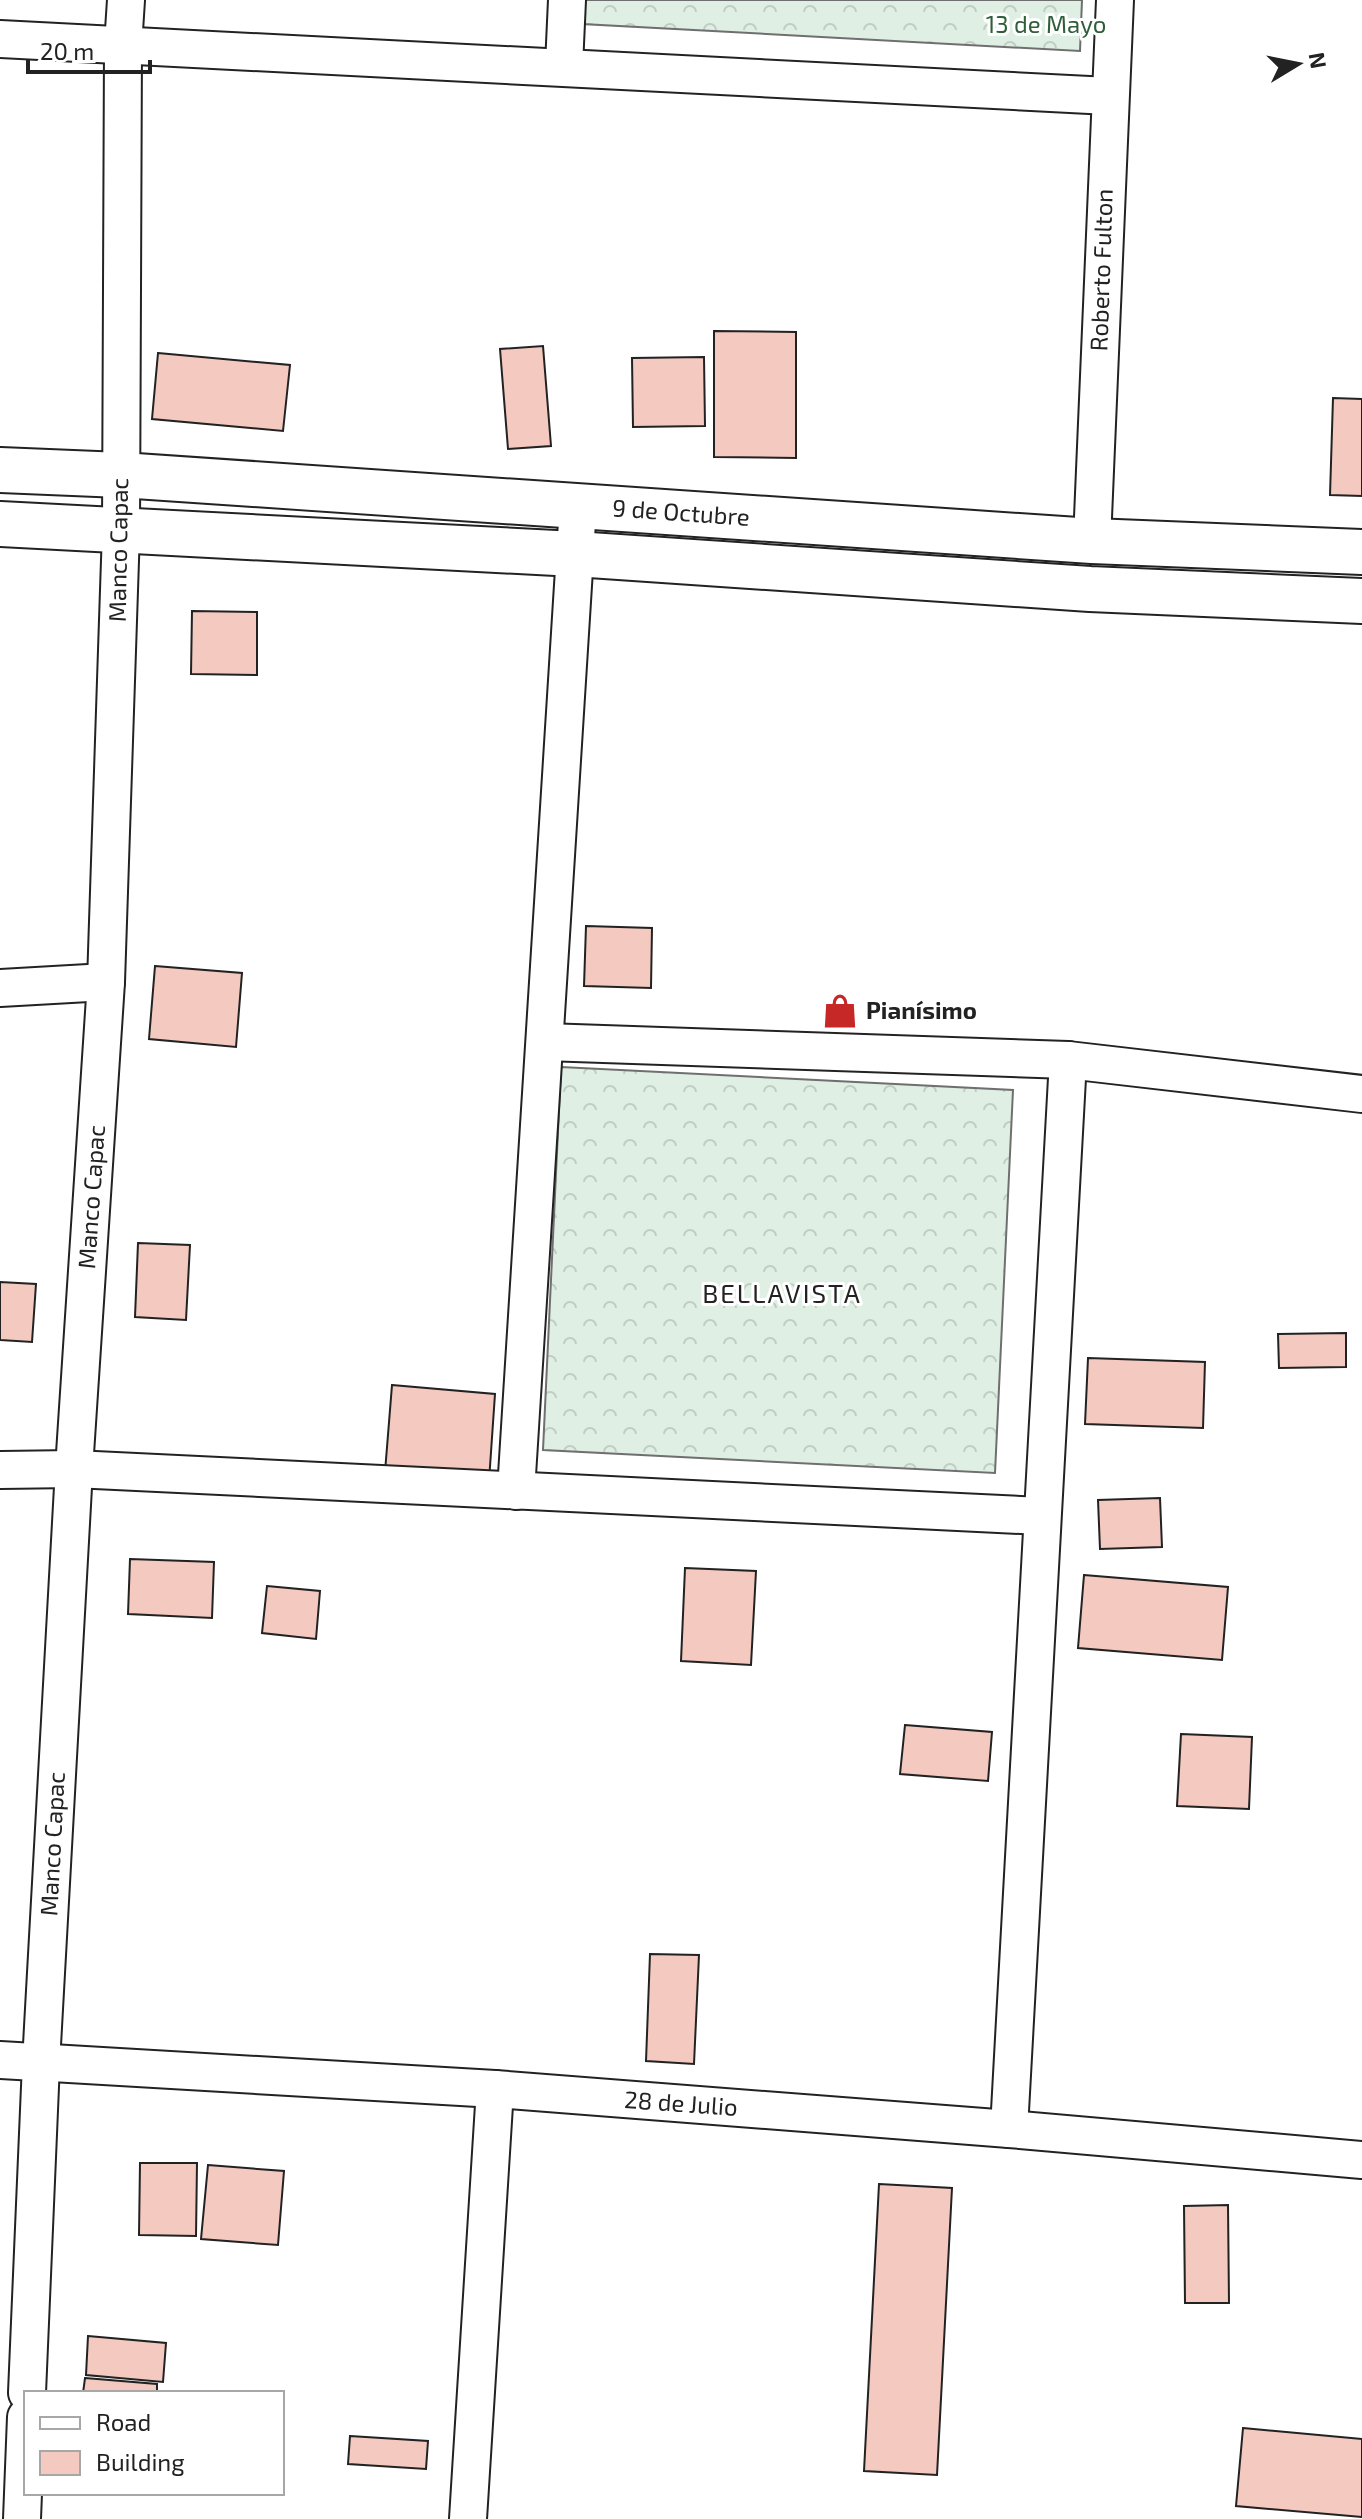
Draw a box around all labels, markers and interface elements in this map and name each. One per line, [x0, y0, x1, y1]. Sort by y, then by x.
park label: 13 de Mayo [986, 9, 1106, 38]
scale bar [28, 24, 150, 74]
north arrow [1258, 24, 1338, 104]
text: 20 m [40, 36, 94, 65]
text: N [1304, 50, 1333, 70]
street label: Roberto Fulton [1083, 188, 1118, 352]
street label: Manco Capac [102, 478, 133, 622]
street label: 9 de Octubre [611, 492, 751, 531]
shop icon: Pianísimo [821, 992, 859, 1030]
place label: Pianísimo [866, 995, 977, 1024]
street label: Manco Capac [71, 1124, 110, 1270]
district label: BELLAVISTA [702, 1277, 862, 1308]
street label: Manco Capac [33, 1771, 70, 1917]
street label: 28 de Julio [623, 2084, 739, 2121]
legend [24, 2391, 284, 2495]
text: Road [96, 2407, 151, 2436]
text: Building [96, 2447, 185, 2476]

